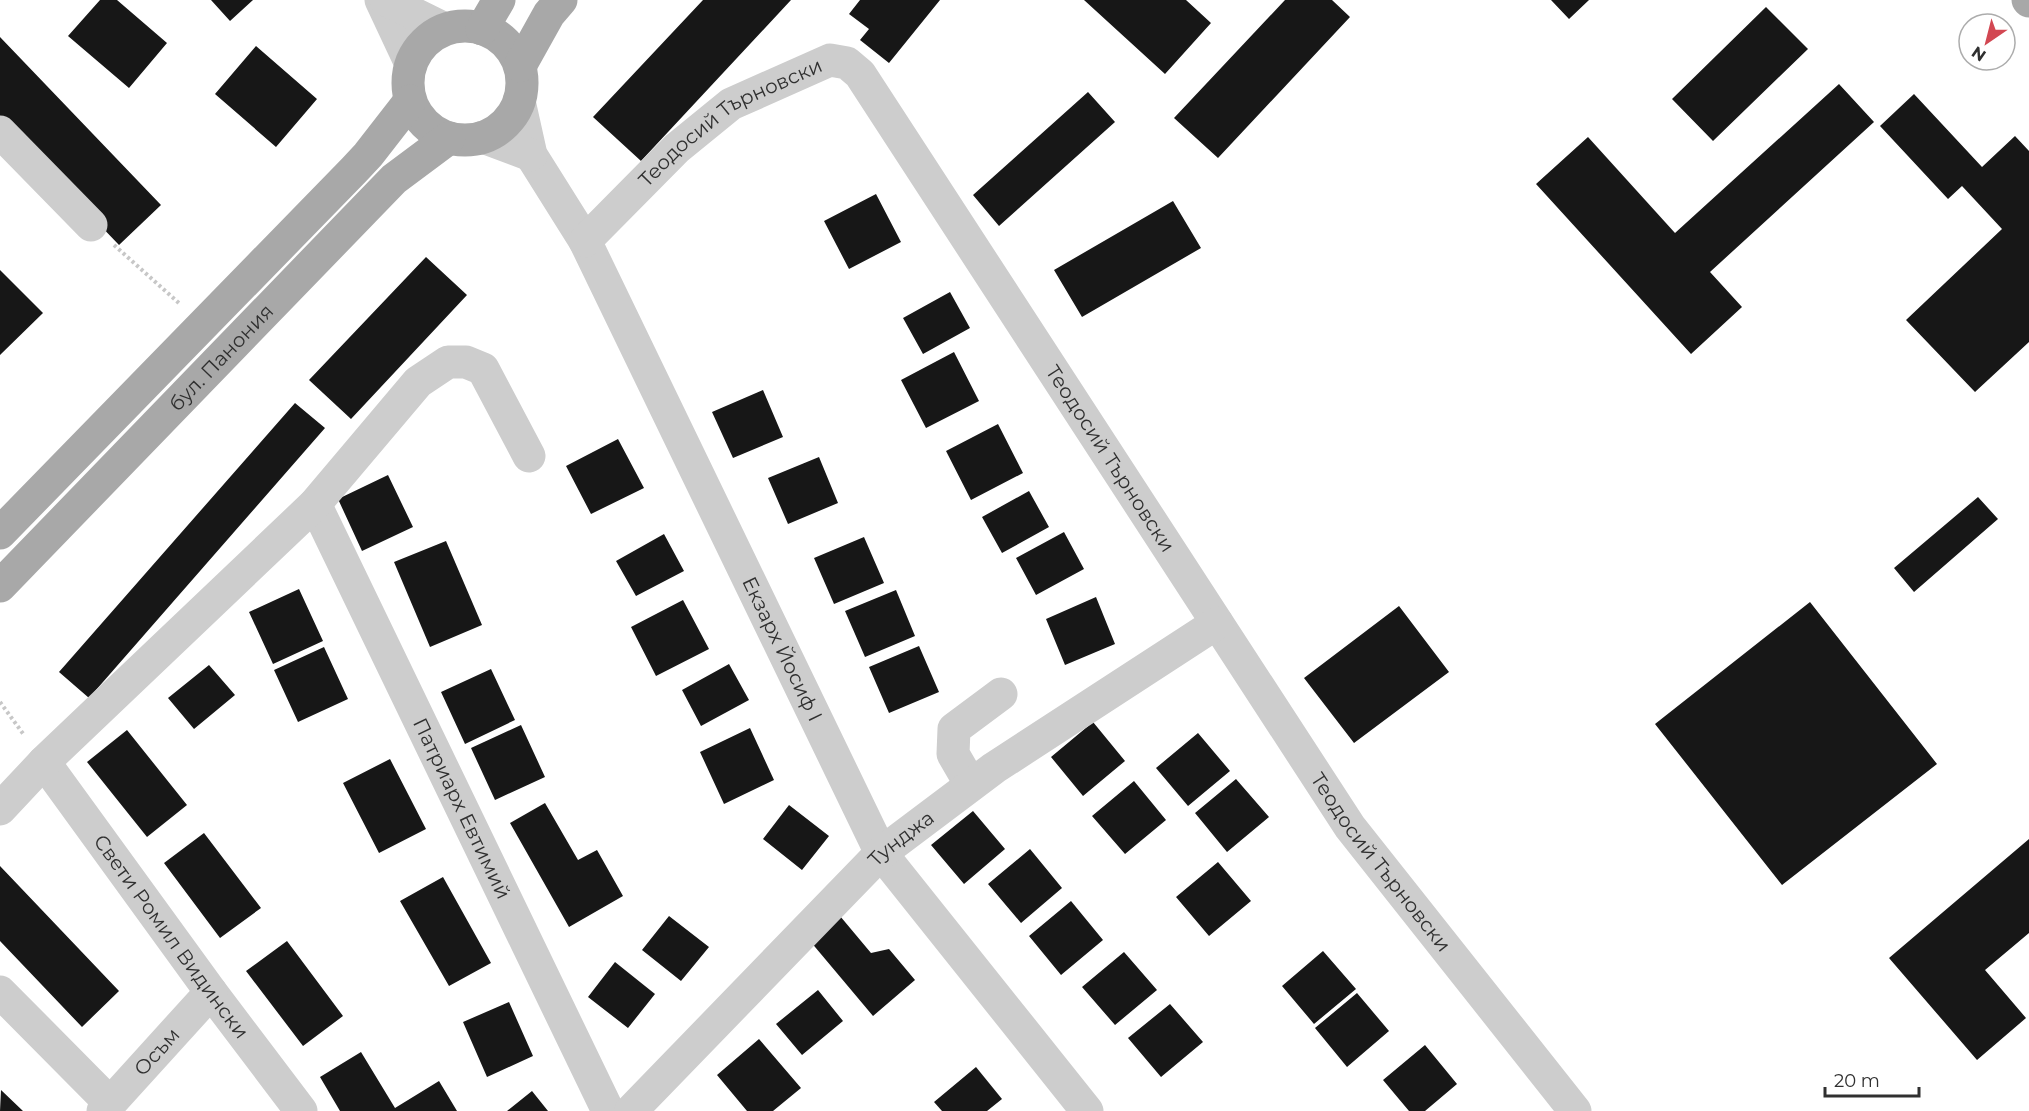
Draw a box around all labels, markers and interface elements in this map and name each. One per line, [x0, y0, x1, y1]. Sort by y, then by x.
north arrow [1957, 12, 2017, 72]
text: N [1968, 42, 1989, 65]
street label: Теодосий Търновски [633, 53, 826, 192]
street label: бул. Панония [164, 299, 278, 416]
street label: Теодосий Търновски [1041, 361, 1180, 557]
street label: Екзарх Йосиф I [737, 573, 827, 725]
street label: Патриарх Евтимий [408, 714, 516, 903]
street label: Теодосий Търновски [1306, 768, 1456, 956]
street label: Тунджа [863, 805, 939, 871]
street label: Свети Ромил Видински [89, 830, 254, 1043]
street label: Осъм [129, 1023, 185, 1081]
scale bar [1825, 1060, 1920, 1098]
text: 20 m [1834, 1070, 1880, 1092]

